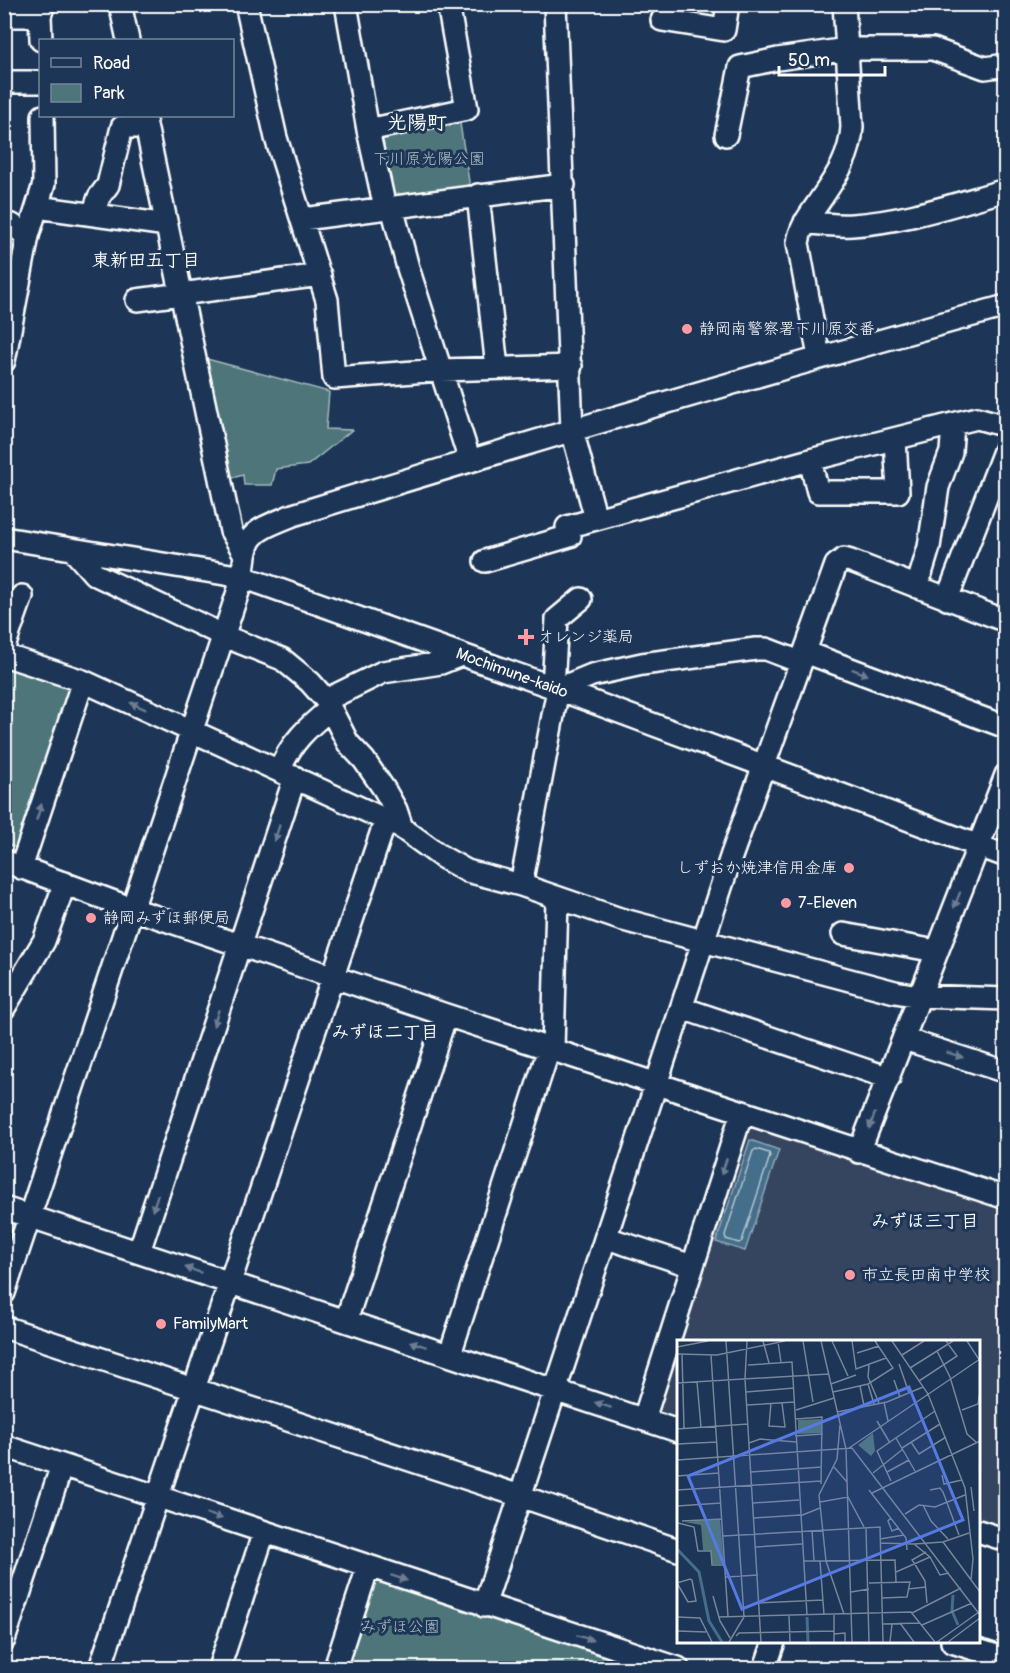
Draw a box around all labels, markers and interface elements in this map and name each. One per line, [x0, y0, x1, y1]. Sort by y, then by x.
legend [39, 39, 234, 117]
scale bar [779, 39, 886, 77]
text: 50 m [788, 49, 830, 72]
text: Road [93, 52, 130, 75]
text: Park [93, 82, 125, 105]
district label: 光陽町 [387, 110, 447, 135]
park label: 下川原光陽公園 [373, 149, 485, 169]
district label: 東新田五丁目 [92, 249, 200, 272]
place label: 静岡南警察署下川原交番 [699, 319, 875, 339]
marker: 静岡南警察署下川原交番 [680, 322, 694, 336]
place label: オレンジ薬局 [538, 627, 634, 647]
marker: オレンジ薬局 [519, 630, 533, 644]
street label: Mochimune-kaido [453, 644, 571, 703]
one-way arrow [851, 667, 869, 677]
one-way arrow [129, 701, 147, 710]
one-way arrow [35, 803, 44, 821]
one-way arrow [272, 824, 281, 842]
place label: しずおか焼津信用金庫 [677, 858, 837, 878]
marker: しずおか焼津信用金庫 [842, 861, 856, 875]
one-way arrow [952, 891, 962, 909]
place label: 7-Eleven [798, 893, 857, 913]
marker: 7-Eleven [779, 896, 793, 910]
place label: 静岡みずほ郵便局 [103, 908, 230, 928]
marker: 静岡みずほ郵便局 [84, 911, 98, 925]
one-way arrow [211, 1009, 220, 1027]
district label: みずほ二丁目 [331, 1021, 439, 1044]
one-way arrow [946, 1051, 964, 1060]
one-way arrow [866, 1112, 876, 1130]
one-way arrow [719, 1158, 728, 1176]
one-way arrow [150, 1194, 160, 1212]
district label: みずほ三丁目 [871, 1210, 979, 1233]
one-way arrow [184, 1265, 202, 1274]
place label: 市立長田南中学校 [862, 1265, 990, 1285]
marker: 市立長田南中学校 [843, 1268, 857, 1282]
place label: FamilyMart [173, 1314, 248, 1334]
marker: FamilyMart [154, 1317, 168, 1331]
one-way arrow [409, 1339, 427, 1349]
inset map [677, 1340, 980, 1643]
one-way arrow [594, 1400, 612, 1410]
one-way arrow [205, 1512, 223, 1521]
one-way arrow [390, 1573, 408, 1583]
park label: みずほ公園 [360, 1617, 440, 1637]
one-way arrow [576, 1634, 594, 1644]

